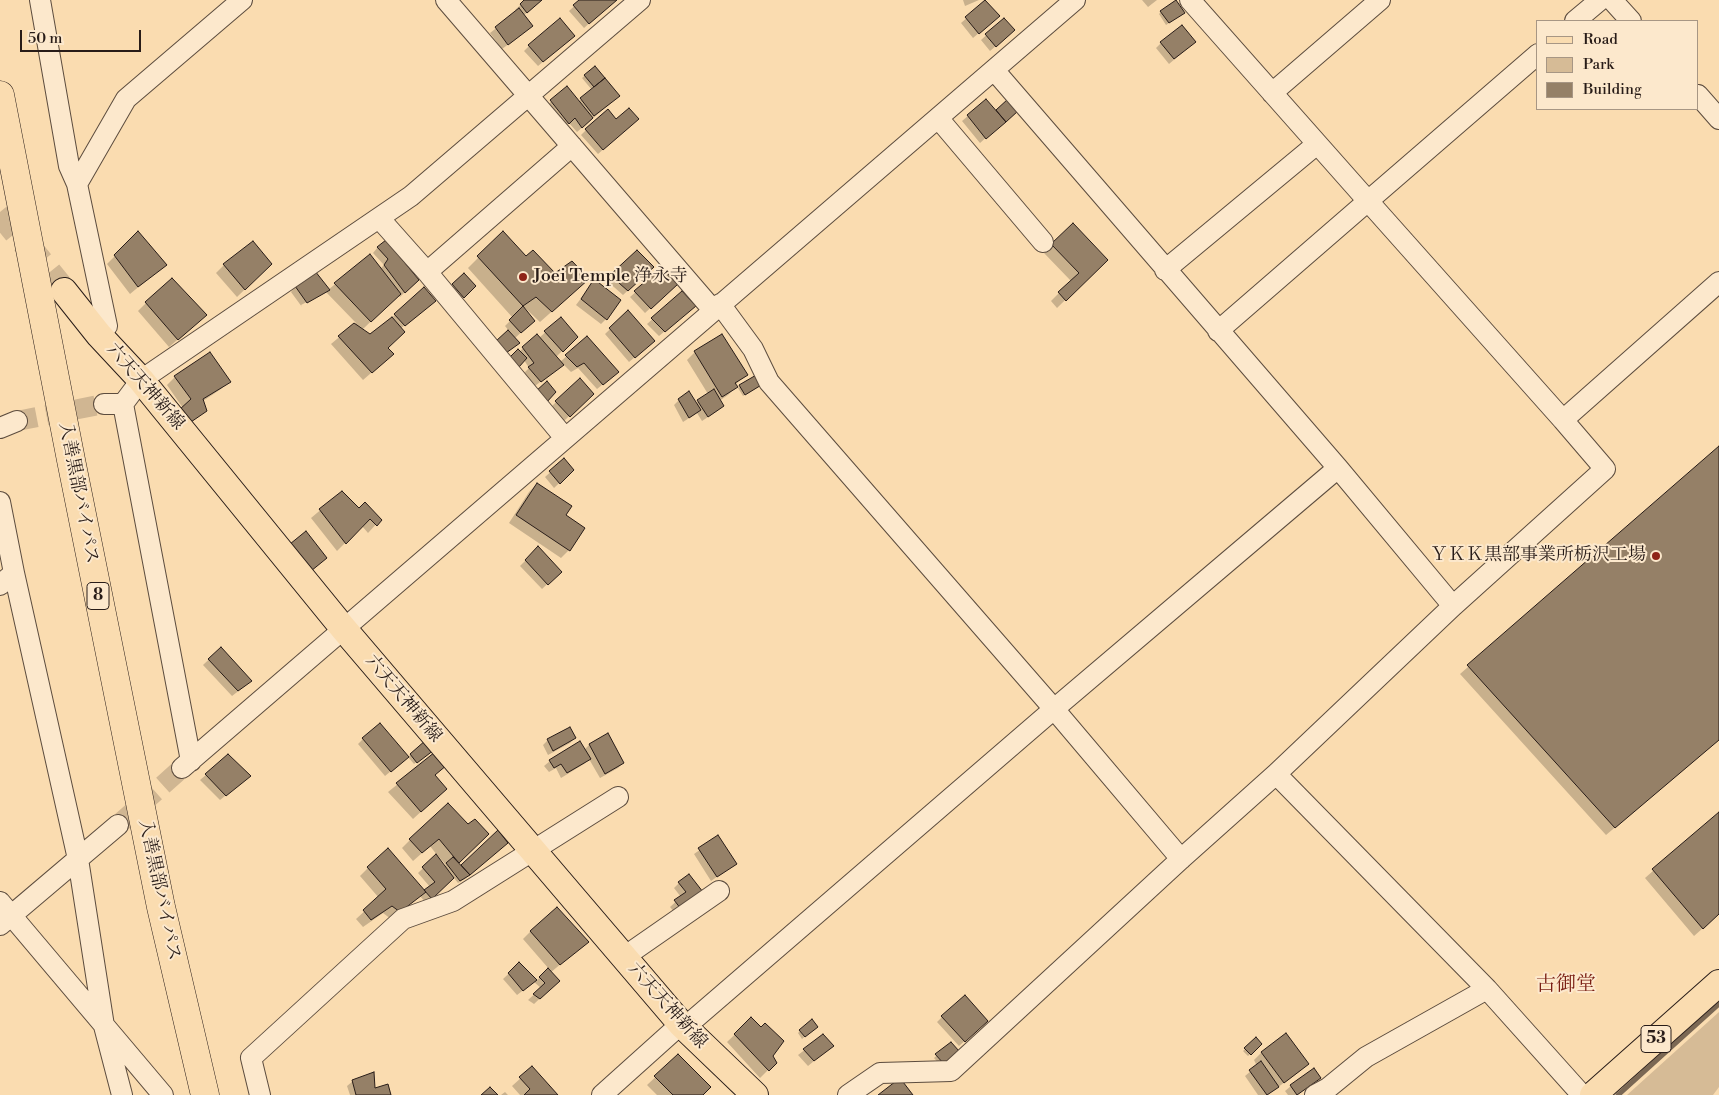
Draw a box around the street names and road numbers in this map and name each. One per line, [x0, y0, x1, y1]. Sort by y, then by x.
street label: 六天天神新線 [101, 339, 189, 435]
street label: 入善黒部バイパス [54, 420, 102, 566]
road number: 8 [87, 582, 109, 610]
street label: 六天天神新線 [360, 651, 446, 747]
street label: 入善黒部バイパス [133, 817, 185, 963]
street label: 六天天神新線 [623, 959, 711, 1053]
road number: 53 [1641, 1026, 1671, 1052]

